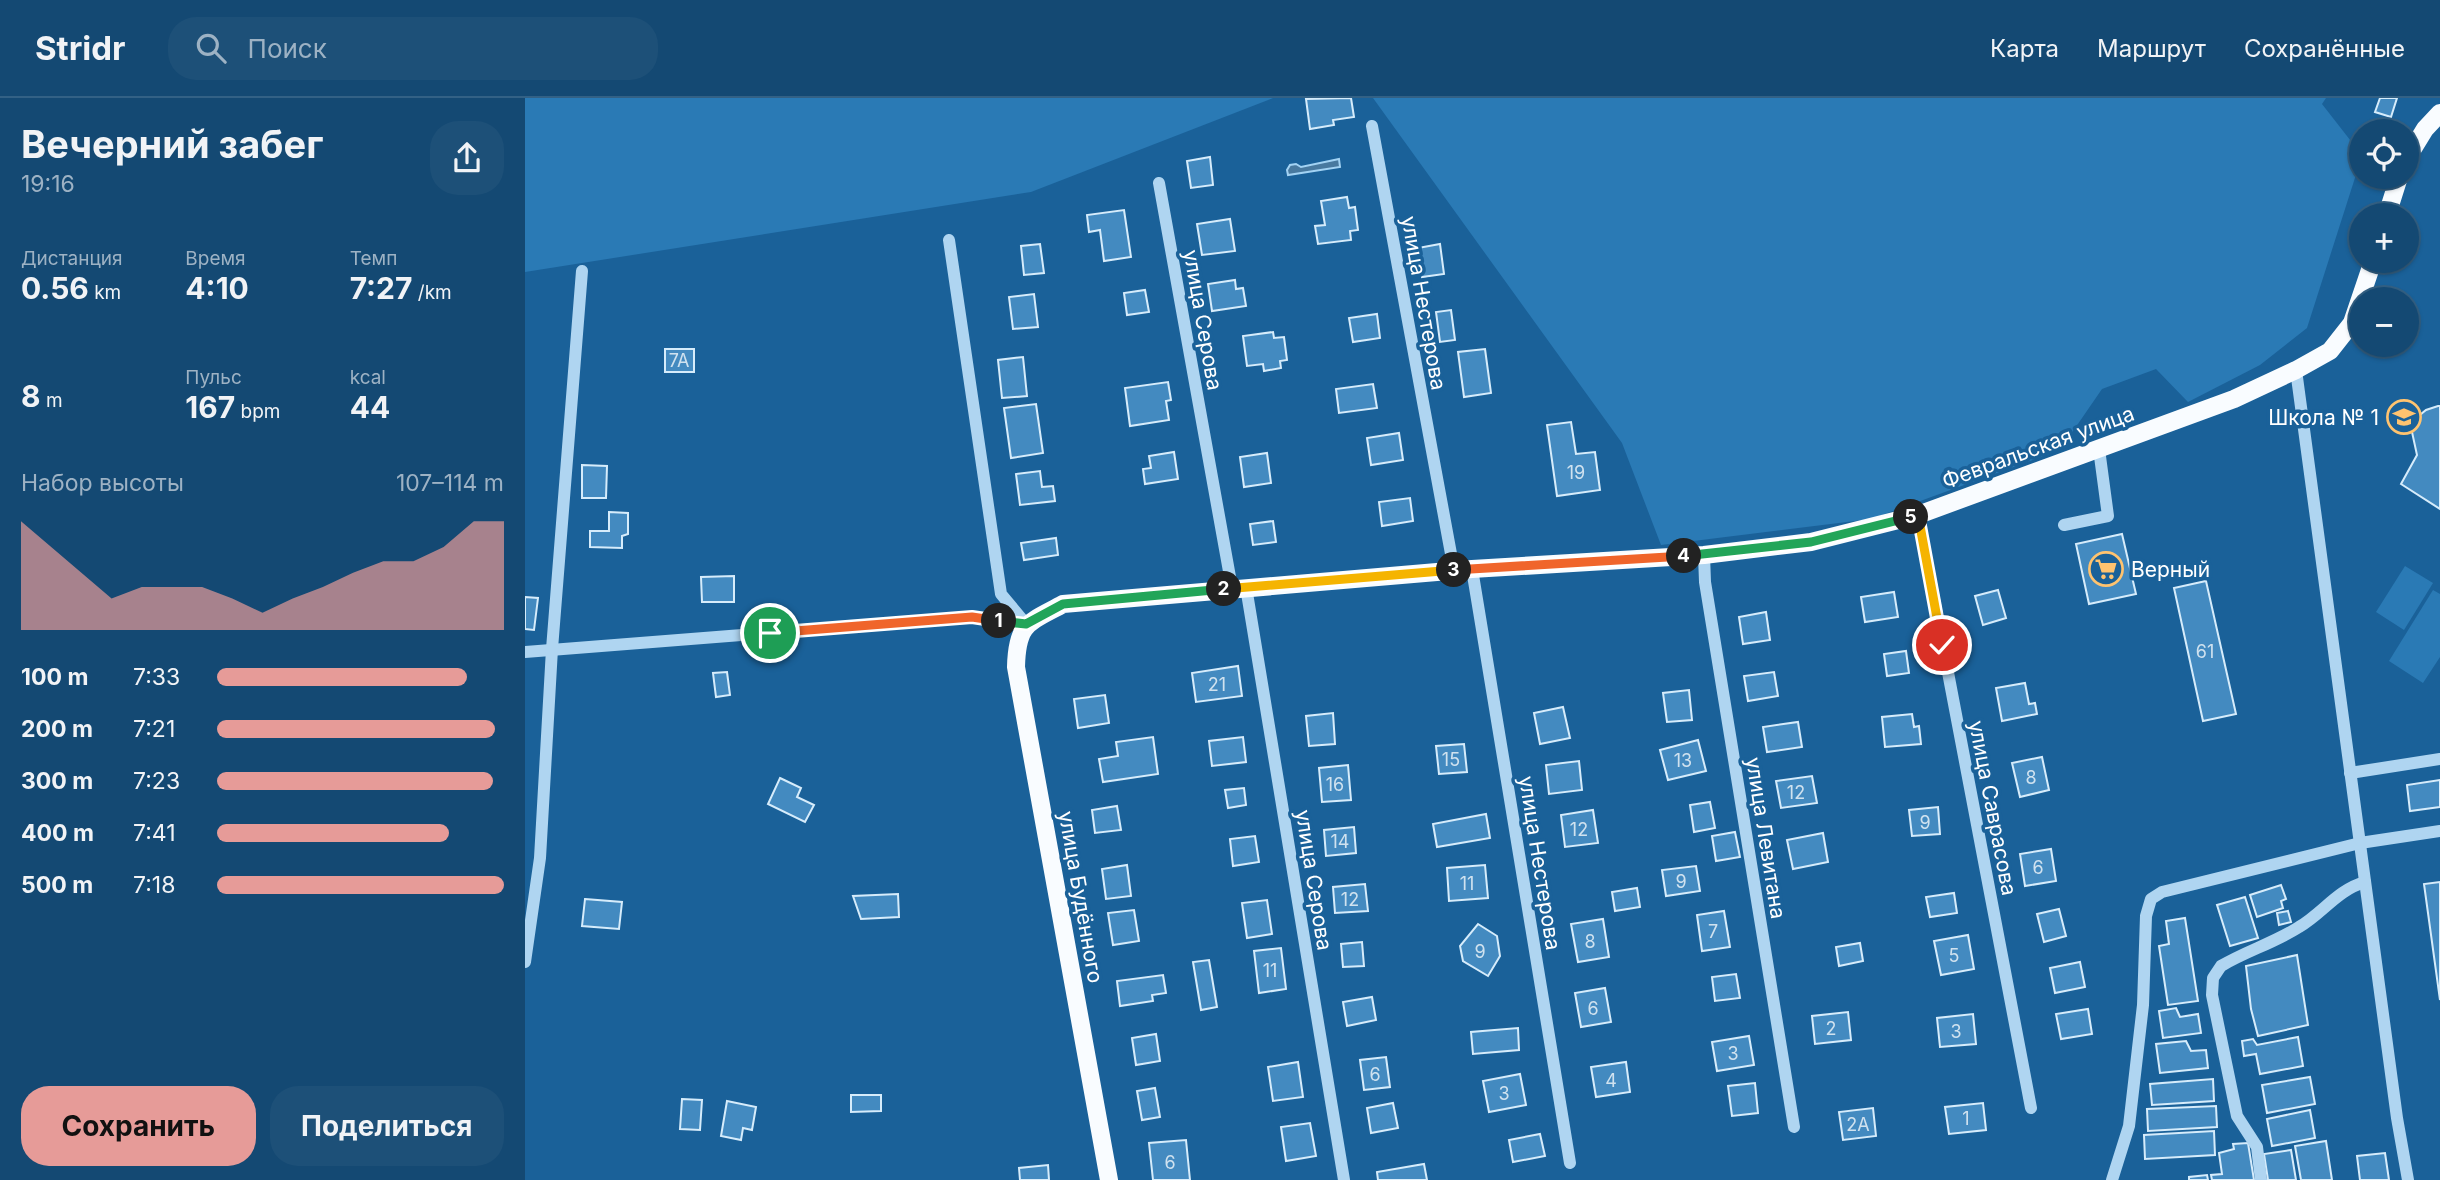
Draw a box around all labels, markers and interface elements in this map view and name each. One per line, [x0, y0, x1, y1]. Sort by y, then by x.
search box [168, 17, 658, 80]
text: Stridr [35, 28, 126, 68]
icon: search [192, 29, 230, 67]
text: Поиск [248, 33, 327, 64]
text: Карта [1990, 34, 2059, 63]
text: Маршрут [2097, 34, 2206, 63]
text: Сохранённые [2244, 34, 2405, 63]
map controls [2349, 119, 2419, 357]
button: locate [2349, 119, 2419, 189]
text: Вечерний забег [21, 121, 323, 167]
button: share [430, 121, 504, 195]
text: 19:16 [21, 170, 75, 198]
button: + [2349, 203, 2419, 273]
street label: улица Нестерова [1396, 214, 1452, 392]
text: Дистанция [21, 247, 123, 270]
text: Время [185, 247, 246, 270]
text: Темп [350, 247, 397, 270]
street label: улица Серова [1178, 248, 1228, 392]
text: 0.56 [21, 270, 89, 306]
text: 4:10 [185, 270, 249, 306]
text: 7:27 [350, 270, 412, 306]
text: km [89, 281, 121, 304]
text: /km [412, 281, 452, 304]
button: − [2349, 287, 2419, 357]
house number: 7А [669, 350, 689, 371]
text: Пульс [185, 366, 242, 389]
text: kcal [350, 366, 386, 389]
text: 8 [21, 378, 41, 414]
text: m [41, 389, 63, 412]
text: 167 [185, 389, 235, 425]
text: 44 [350, 389, 390, 425]
school or university icon: Школа № 1 [2385, 398, 2423, 436]
text: bpm [235, 400, 280, 423]
street label: Февральская улица [1939, 401, 2137, 493]
place label: Школа № 1 [2268, 405, 2379, 430]
house number: 19 [1567, 462, 1585, 483]
text: Набор высоты [21, 469, 184, 497]
text: 107–114 m [396, 469, 504, 497]
pin: 5 [1893, 500, 1929, 534]
text: 5 [1904, 505, 1917, 528]
pin: 4 [1667, 538, 1701, 574]
text: 4 [1677, 544, 1690, 567]
supermarket icon: Верный [2087, 550, 2125, 588]
pin: 3 [1437, 552, 1471, 588]
place label: Верный [2131, 557, 2210, 582]
text: 3 [1447, 558, 1460, 581]
pin: 2 [1207, 572, 1241, 606]
text: 2 [1218, 577, 1229, 600]
pin [740, 603, 800, 663]
pin: 1 [981, 603, 1016, 638]
text: 1 [994, 609, 1003, 632]
icon: arrive [751, 614, 789, 652]
pin [1912, 615, 1972, 675]
icon: check [1923, 626, 1961, 664]
house number: 61 [2196, 641, 2214, 662]
text: 100 m [21, 663, 88, 691]
text: 7:33 [133, 663, 180, 691]
house number: 21 [1208, 674, 1226, 695]
text: 200 m [21, 715, 93, 743]
text: 7:21 [133, 715, 175, 743]
street label: улица Саврасова [1964, 718, 2022, 898]
house number: 15 [1442, 749, 1460, 770]
house number: 13 [1674, 750, 1692, 771]
street label: улица Левитана [1741, 755, 1791, 921]
text: 300 m [21, 767, 93, 795]
text: 7:23 [133, 767, 180, 795]
house number: 8 [2025, 767, 2037, 788]
house number: 16 [1326, 774, 1344, 795]
street label: улица Нестерова [1514, 774, 1566, 952]
house number: 12 [1787, 782, 1805, 803]
street label: улица Серова [1291, 808, 1337, 952]
street label: улица Будённого [1054, 809, 1108, 985]
house number: 9 [1919, 812, 1931, 833]
text: 400 m [21, 819, 94, 847]
text: 7:41 [133, 819, 176, 847]
house number: 12 [1570, 819, 1588, 840]
house number: 14 [1331, 831, 1349, 852]
house number: 6 [2032, 857, 2044, 878]
text: 500 m [21, 871, 93, 899]
text: 7:18 [133, 871, 175, 899]
house number: 9 [1675, 871, 1687, 892]
house number: 11 [1460, 873, 1474, 894]
house number: 12 [1341, 889, 1359, 910]
house number: 7 [1708, 921, 1718, 942]
house number: 8 [1584, 931, 1596, 952]
house number: 9 [1474, 941, 1486, 962]
house number: 5 [1949, 945, 1959, 966]
house number: 11 [1263, 960, 1277, 981]
house number: 6 [1587, 998, 1599, 1019]
house number: 2 [1826, 1018, 1836, 1039]
house number: 3 [1950, 1021, 1962, 1042]
house number: 3 [1727, 1043, 1739, 1064]
house number: 6 [1369, 1064, 1381, 1085]
house number: 4 [1605, 1070, 1617, 1091]
house number: 3 [1498, 1083, 1510, 1104]
button: Сохранить [21, 1086, 256, 1166]
button: Поделиться [270, 1086, 504, 1166]
house number: 1 [1962, 1108, 1970, 1129]
house number: 2А [1846, 1114, 1870, 1135]
house number: 6 [1164, 1152, 1176, 1173]

